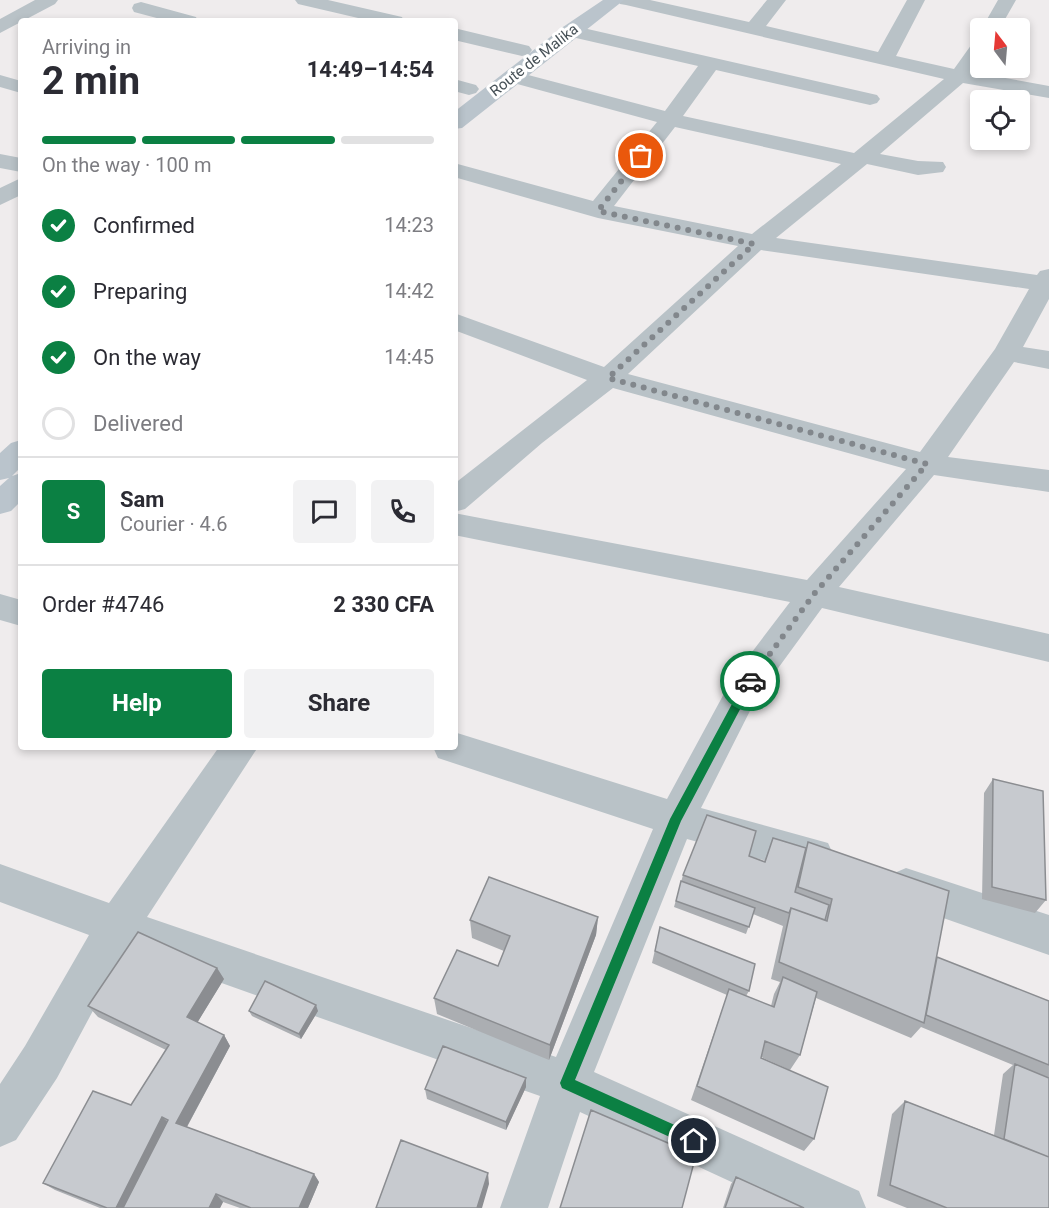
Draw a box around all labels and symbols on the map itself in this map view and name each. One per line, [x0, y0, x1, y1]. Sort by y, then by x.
north arrow [970, 18, 1030, 78]
street label: Route de Malika [486, 20, 582, 100]
pin [615, 130, 666, 181]
courier [720, 651, 780, 711]
pin [668, 1115, 719, 1166]

